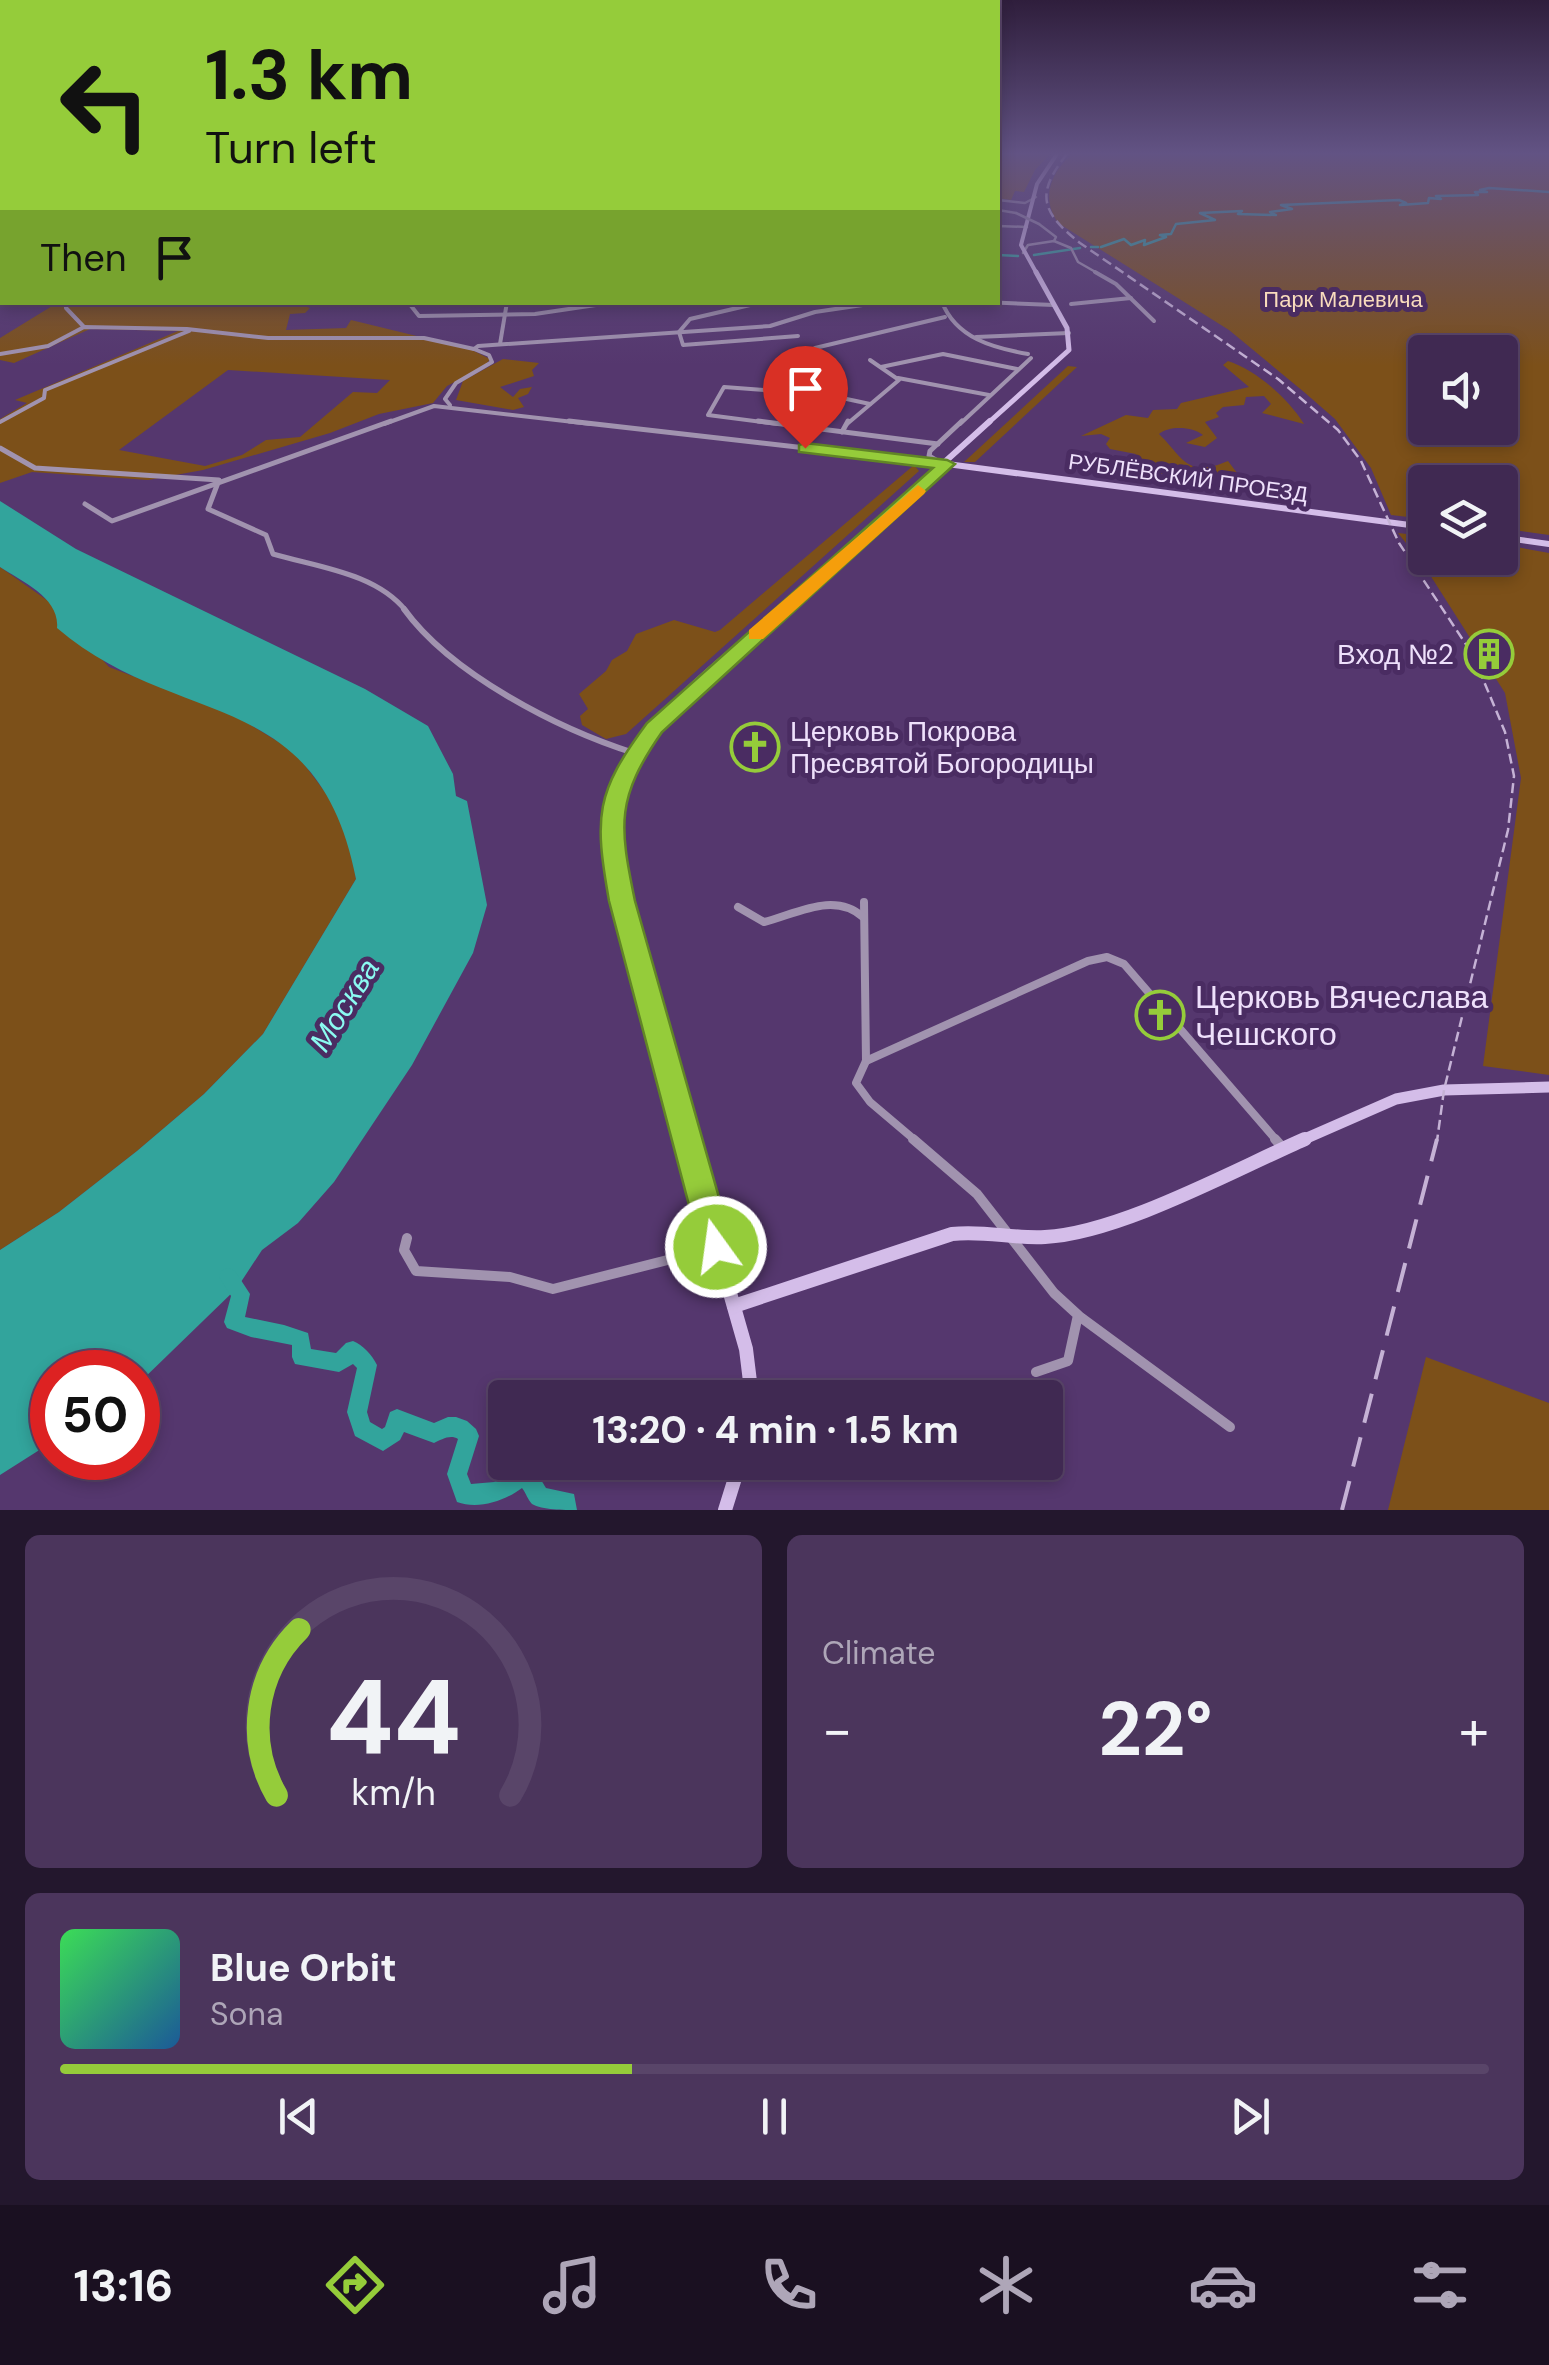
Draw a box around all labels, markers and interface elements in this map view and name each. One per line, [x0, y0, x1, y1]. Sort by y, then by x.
text: 1.3 km [205, 30, 413, 121]
icon: left [40, 40, 170, 170]
text: Turn left [205, 118, 377, 177]
icon: arrive [147, 230, 202, 285]
text: Then [40, 233, 127, 283]
park label: Парк Малевича [1263, 285, 1423, 314]
map controls [1408, 335, 1518, 575]
button: sound [1408, 335, 1518, 445]
pin [763, 346, 848, 449]
icon: arrive [778, 361, 833, 416]
street label: РУБЛЁВСКИЙ ПРОЕЗД [1066, 447, 1310, 509]
button: layers [1408, 465, 1518, 575]
building icon: Вход №2 [1463, 628, 1515, 680]
place label: Вход №2 [1337, 636, 1454, 673]
place label: Церковь Покрова Пресвятой Богородицы [790, 713, 1094, 782]
church icon: Церковь Покрова Пресвятой Богородицы [729, 721, 781, 773]
water label: Москва [300, 951, 388, 1059]
place label: Церковь Вячеслава Чешского [1195, 976, 1488, 1055]
church icon: Церковь Вячеслава Чешского [1134, 989, 1186, 1041]
position arrow [664, 1195, 768, 1299]
speed limit sign: 50 [30, 1350, 160, 1480]
text: 13:20 · 4 min · 1.5 km [592, 1405, 959, 1455]
text: Climate [822, 1632, 936, 1674]
text: 44 [326, 1650, 461, 1785]
text: 22° [1099, 1681, 1212, 1778]
text: − [822, 1694, 852, 1766]
text: + [1459, 1694, 1489, 1766]
text: km/h [351, 1770, 436, 1816]
text: Blue Orbit [210, 1943, 397, 1993]
text: Sona [210, 1993, 283, 2035]
icon: previous [271, 2089, 326, 2144]
icon: pause [747, 2089, 802, 2144]
icon: next [1223, 2089, 1278, 2144]
icon: directions [320, 2250, 390, 2320]
icon: music [537, 2250, 607, 2320]
icon: phone [754, 2250, 824, 2320]
icon: climate [971, 2250, 1041, 2320]
icon: car [1188, 2250, 1258, 2320]
icon: filters [1405, 2250, 1475, 2320]
text: 13:16 [74, 2256, 173, 2315]

